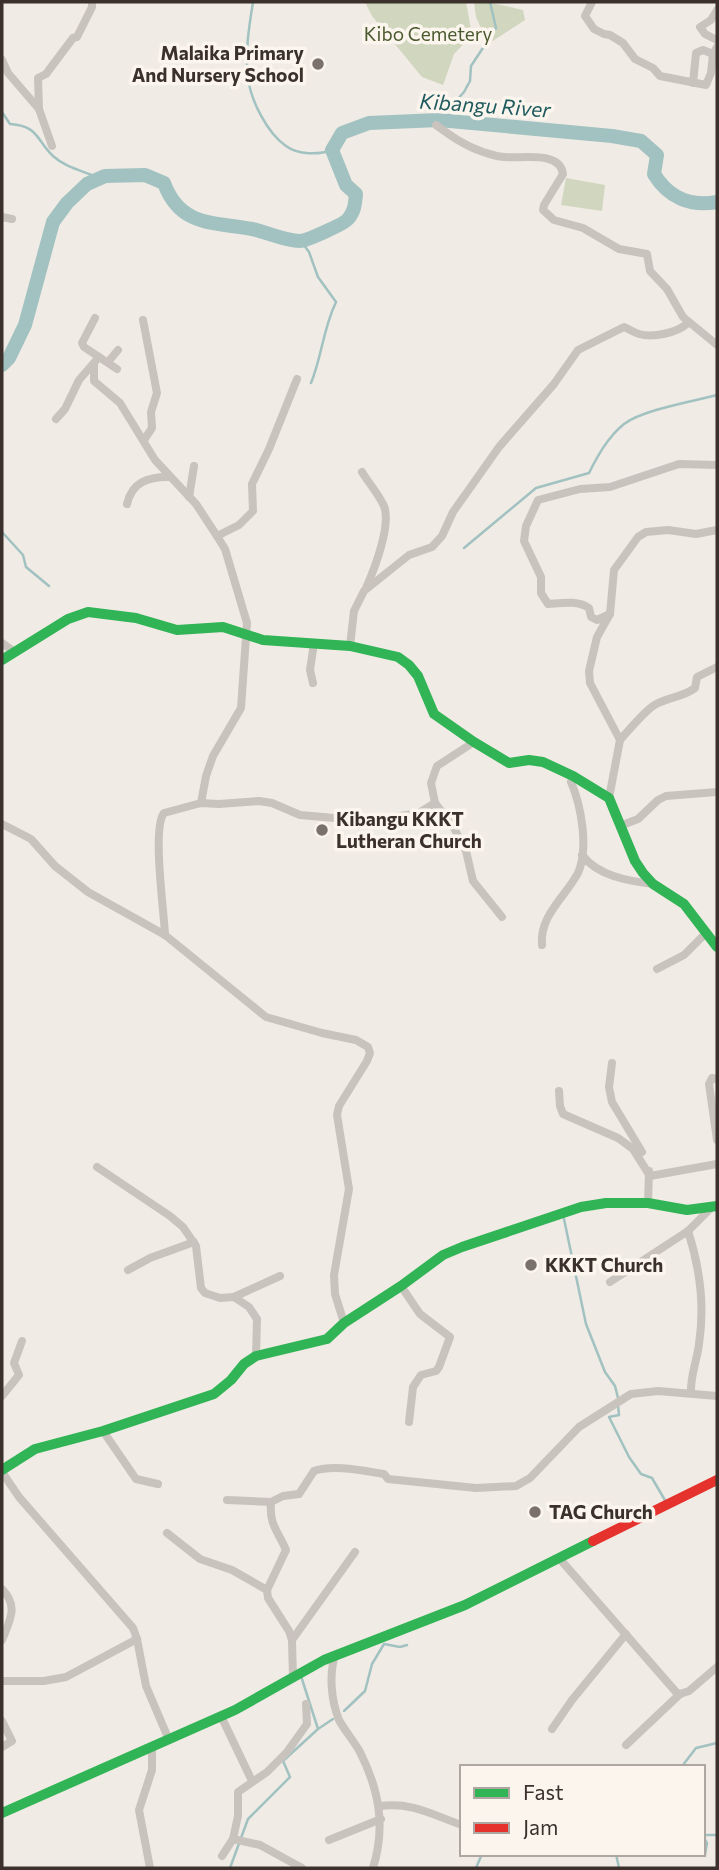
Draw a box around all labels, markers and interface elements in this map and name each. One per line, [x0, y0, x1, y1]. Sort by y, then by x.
park label: Kibo Cemetery [364, 22, 492, 45]
place label: Malaika Primary And Nursery School [132, 41, 305, 86]
marker: Malaika Primary And Nursery School [310, 56, 326, 72]
water label: Kibangu River [419, 87, 552, 122]
place label: Kibangu KKKT Lutheran Church [336, 807, 482, 852]
marker: Kibangu KKKT Lutheran Church [314, 822, 330, 838]
place label: KKKT Church [545, 1253, 663, 1276]
marker: KKKT Church [523, 1257, 539, 1273]
place label: TAG Church [549, 1500, 653, 1523]
marker: TAG Church [527, 1504, 543, 1520]
legend [460, 1765, 705, 1856]
text: Fast [523, 1779, 564, 1804]
text: Jam [523, 1814, 558, 1839]

